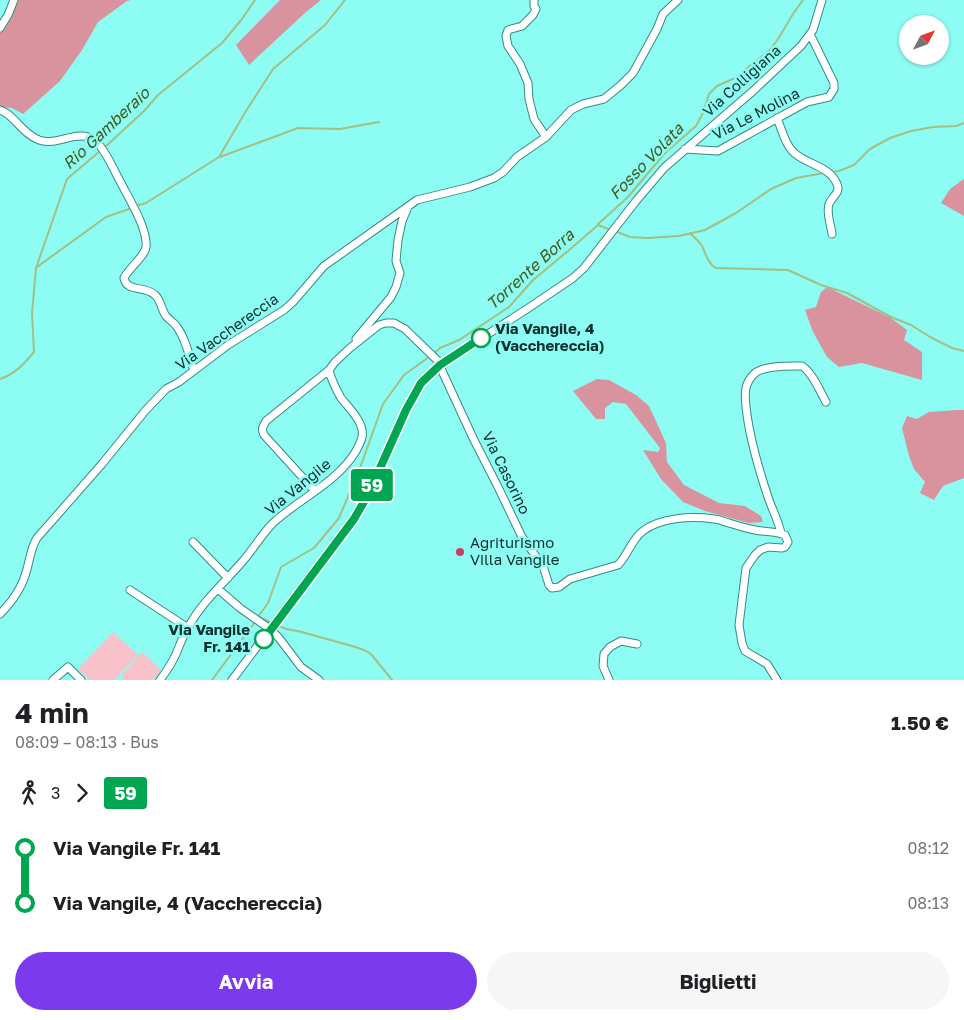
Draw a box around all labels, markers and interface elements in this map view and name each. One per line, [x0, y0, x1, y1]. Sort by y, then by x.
north arrow [899, 15, 949, 65]
map controls [899, 15, 949, 65]
street label: Via Colligiana [699, 41, 784, 120]
water label: Rio Gamberaio [58, 82, 155, 173]
street label: Via Le Molina [709, 83, 802, 143]
water label: Fosso Volata [605, 118, 688, 203]
water label: Torrente Borra [482, 224, 579, 313]
street label: Via Vacchereccia [172, 289, 281, 373]
place label: Via Vangile, 4 (Vacchereccia) [495, 319, 604, 354]
marker: Via Vangile, 4 (Vacchereccia) [471, 328, 491, 348]
street label: Via Casorino [479, 428, 535, 517]
street label: Via Vangile [261, 454, 334, 518]
line badge: 59 [350, 469, 394, 501]
text: 59 [361, 474, 383, 496]
place label: Agriturismo Villa Vangile [470, 533, 560, 568]
marker: Agriturismo Villa Vangile [454, 546, 466, 558]
place label: Via Vangile Fr. 141 [168, 620, 250, 655]
marker: Via Vangile Fr. 141 [254, 629, 274, 649]
text: 4 min [15, 696, 89, 729]
text: 1.50 € [891, 711, 949, 734]
text: 08:09 – 08:13 · Bus [15, 732, 159, 752]
icon: walk [15, 779, 43, 807]
icon: forward [68, 779, 96, 807]
text: 59 [114, 782, 137, 804]
text: 3 [51, 783, 60, 803]
text: Via Vangile Fr. 141 [53, 836, 220, 859]
text: 08:12 [907, 838, 949, 858]
text: Via Vangile, 4 (Vacchereccia) [53, 891, 322, 914]
text: 08:13 [907, 893, 949, 913]
button: Avvia [15, 952, 477, 1010]
button: Biglietti [487, 952, 949, 1010]

